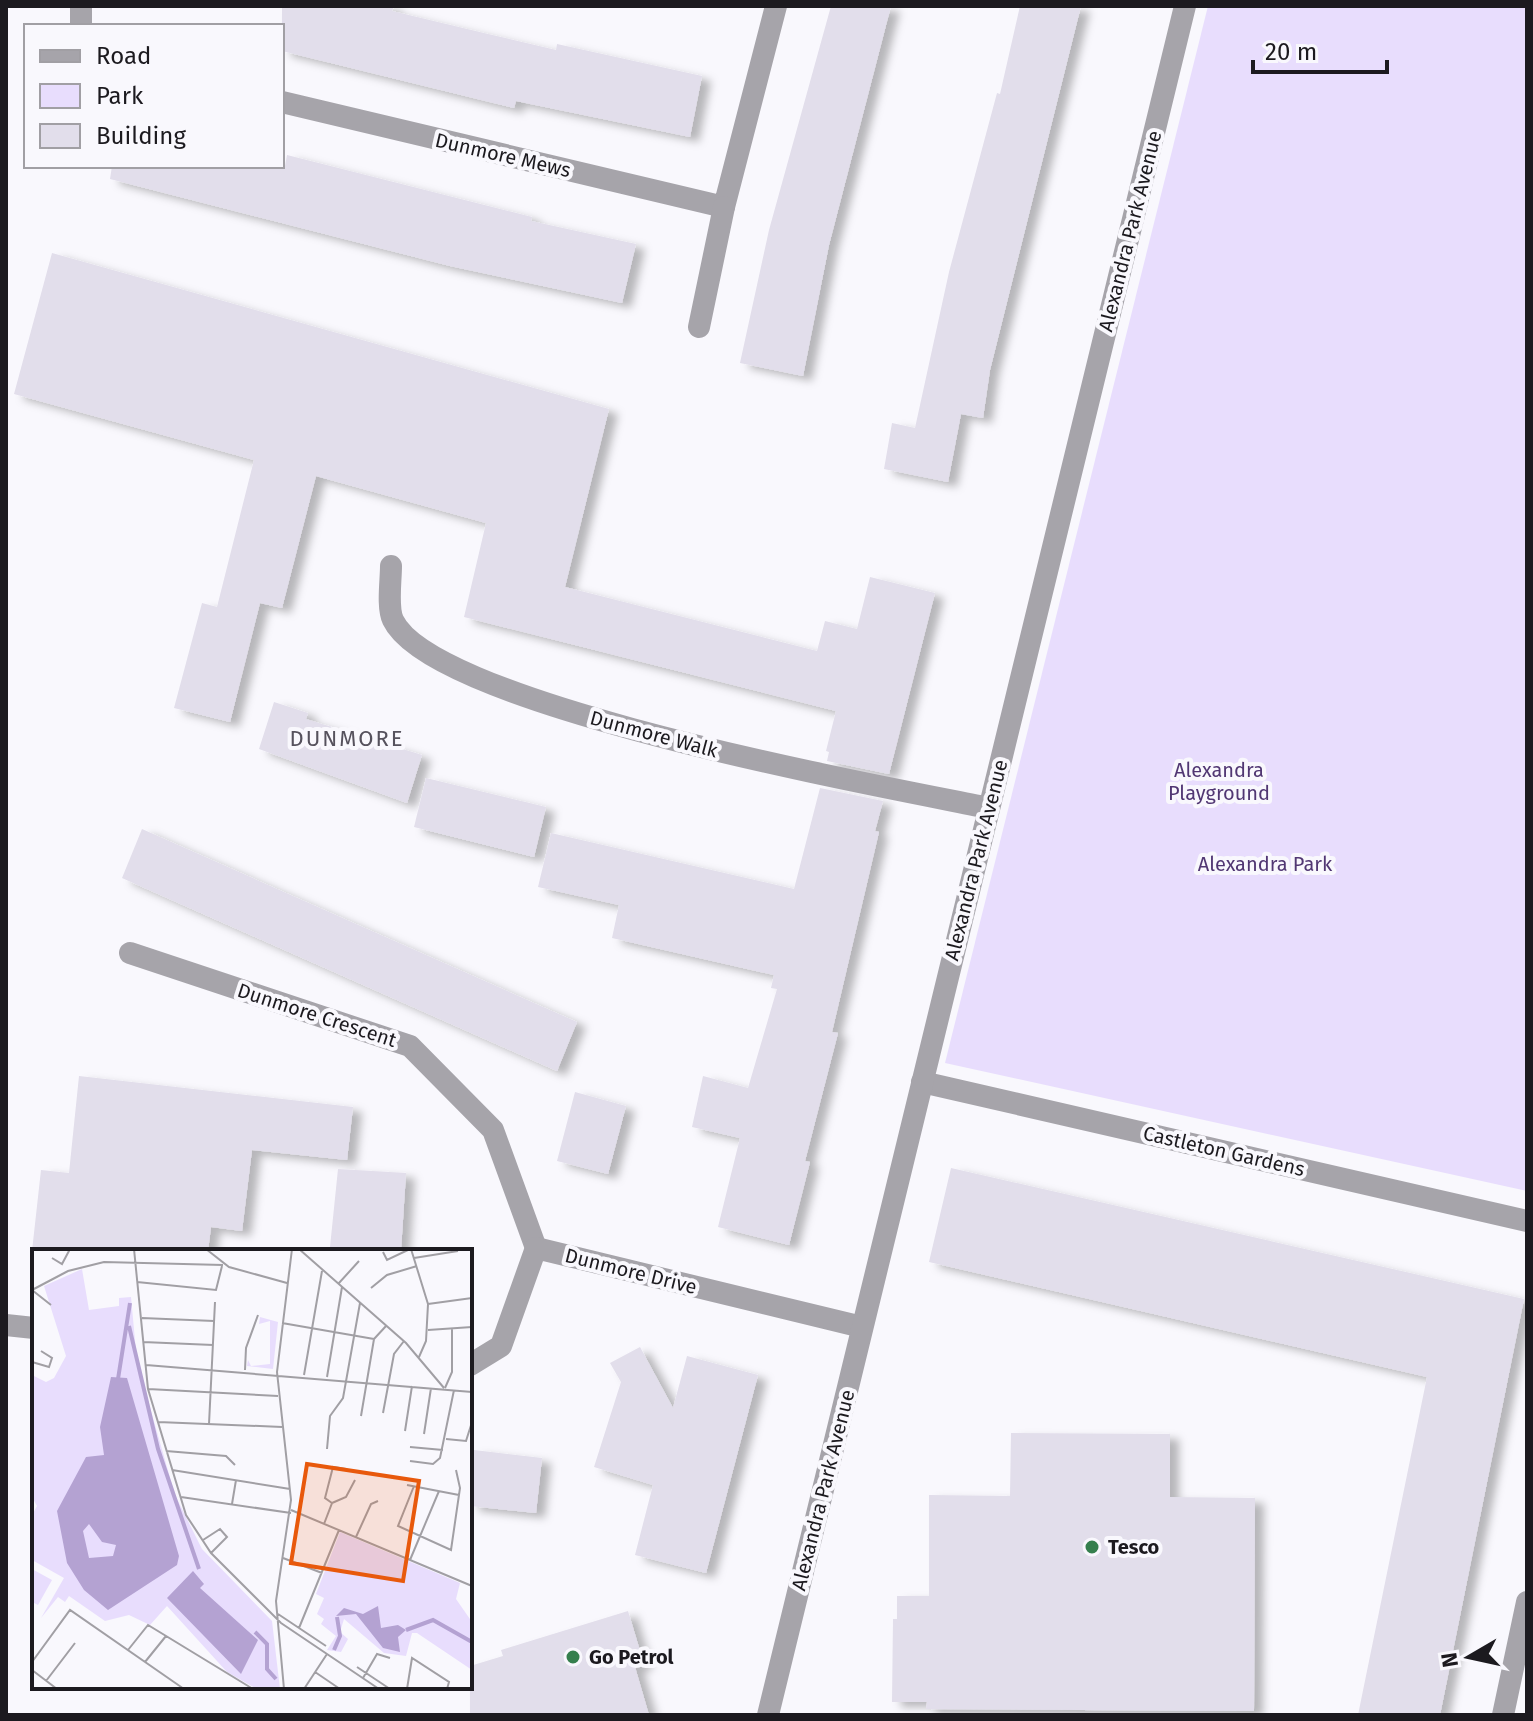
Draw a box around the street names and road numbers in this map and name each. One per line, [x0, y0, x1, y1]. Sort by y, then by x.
street label: Dunmore Mews [433, 128, 573, 182]
street label: Alexandra Park Avenue [1093, 128, 1167, 334]
street label: Dunmore Walk [588, 705, 721, 763]
street label: Alexandra Park Avenue [939, 757, 1013, 963]
street label: Dunmore Crescent [235, 978, 400, 1052]
street label: Castleton Gardens [1141, 1121, 1307, 1181]
street label: Dunmore Drive [562, 1243, 700, 1299]
street label: Alexandra Park Avenue [786, 1387, 860, 1593]

